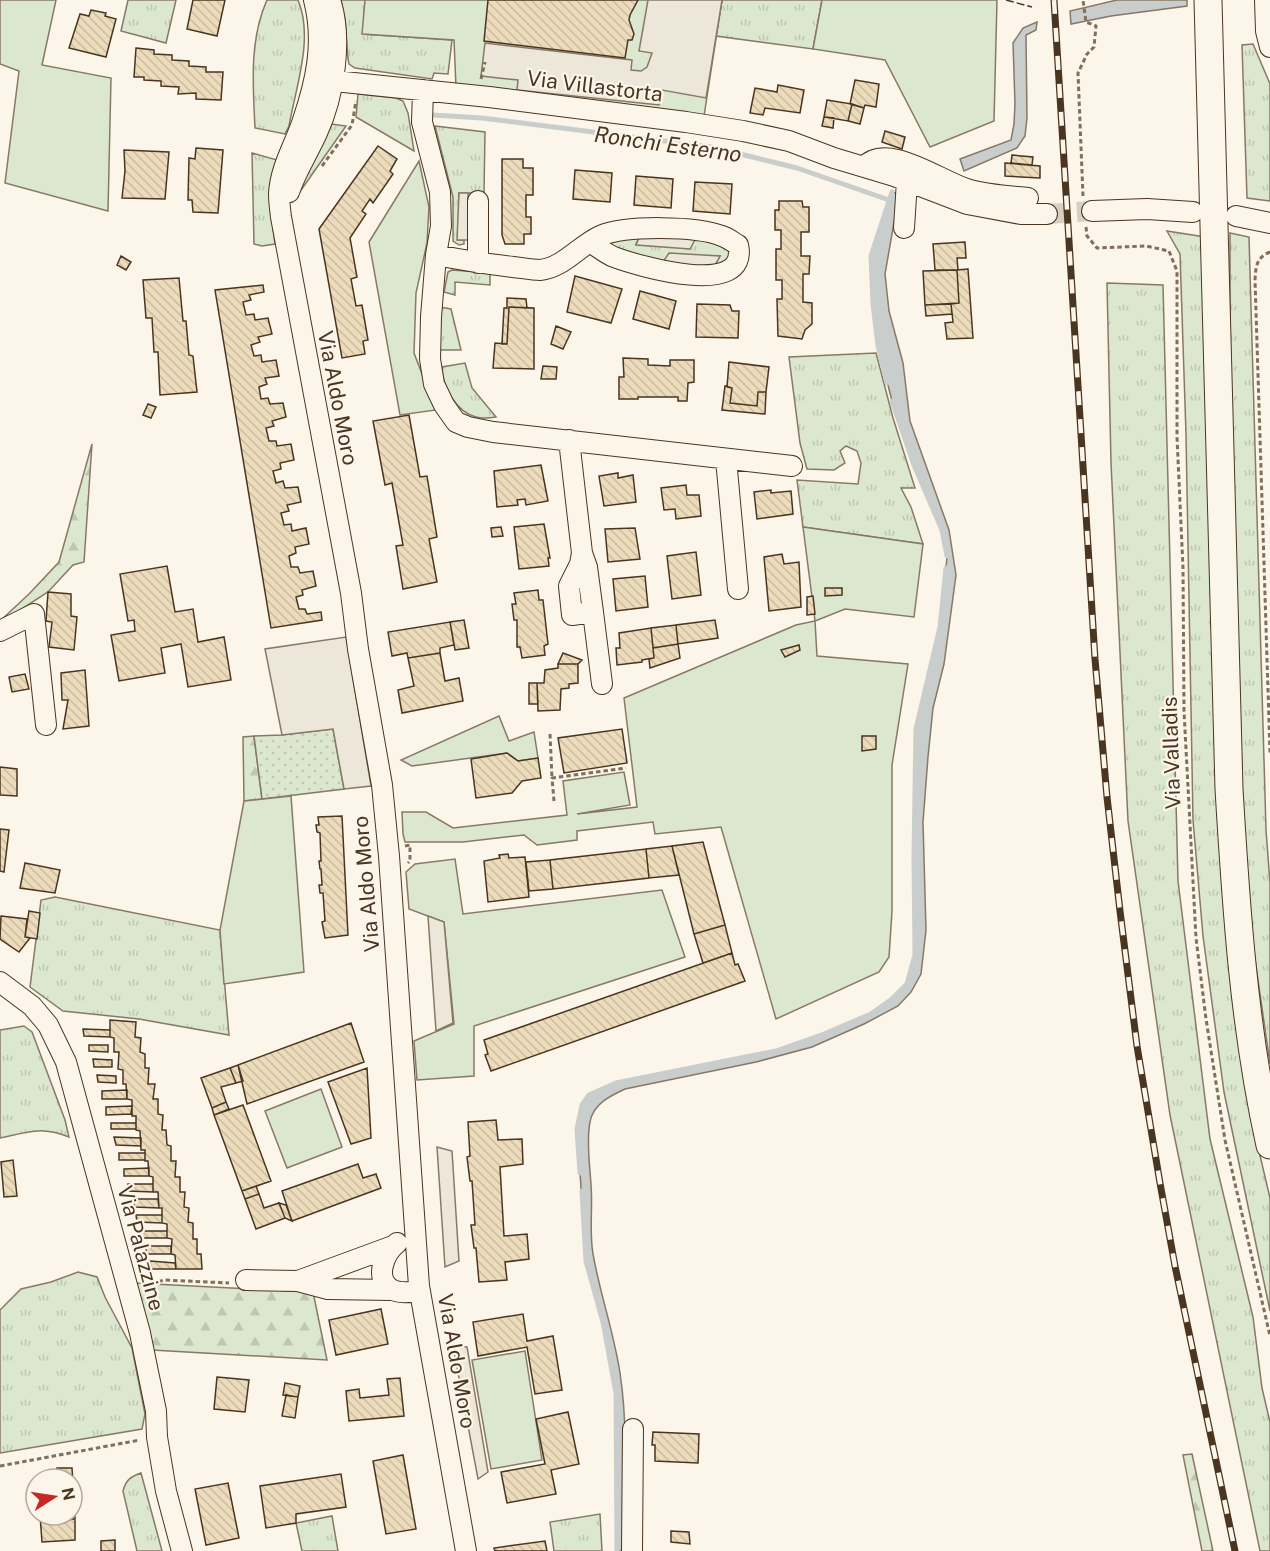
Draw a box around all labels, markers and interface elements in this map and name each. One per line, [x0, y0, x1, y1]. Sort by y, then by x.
street label: Via Villastorta [526, 65, 664, 107]
water label: Ronchi Esterno [593, 121, 743, 167]
street label: Via Aldo Moro [313, 329, 363, 467]
street label: Via Valladis [1157, 696, 1185, 810]
street label: Via Aldo Moro [348, 815, 384, 953]
street label: Via Palazzine [112, 1183, 170, 1313]
street label: Via Aldo Moro [433, 1292, 481, 1430]
north arrow [24, 1467, 84, 1527]
text: N [58, 1486, 79, 1502]

